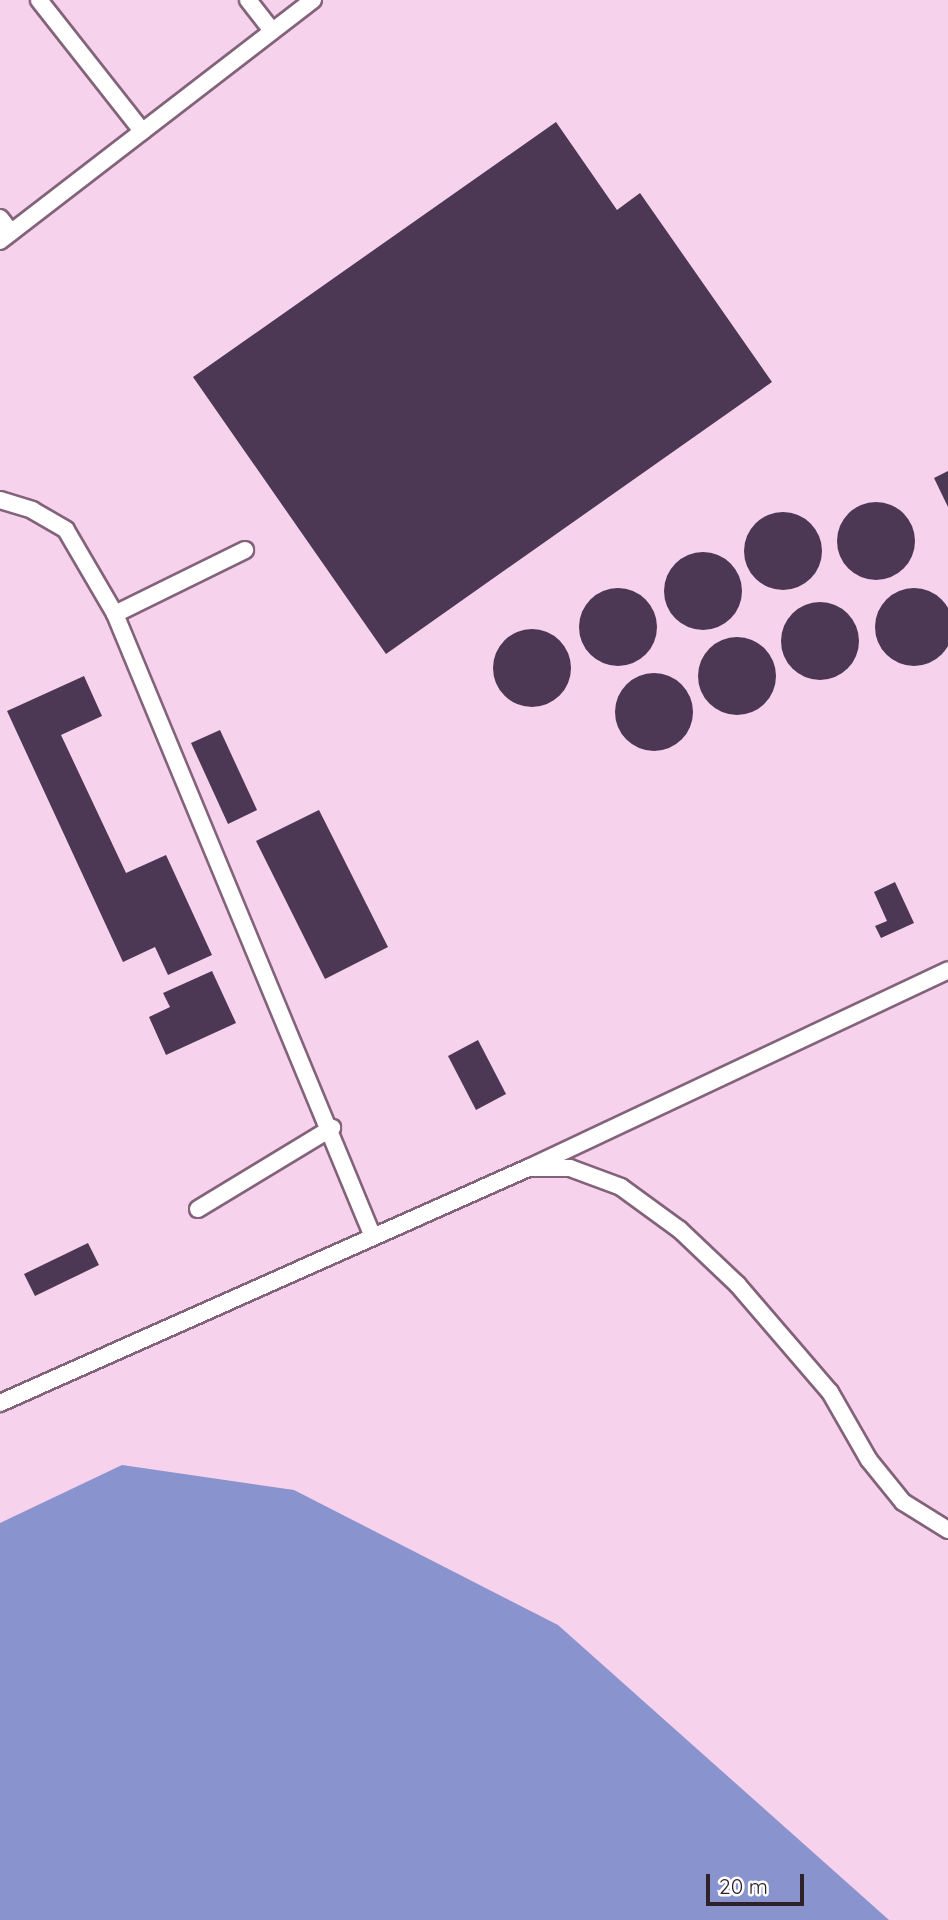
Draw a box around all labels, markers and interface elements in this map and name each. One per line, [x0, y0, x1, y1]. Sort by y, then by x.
scale bar [710, 1860, 808, 1904]
text: 20 m [719, 1873, 768, 1899]

